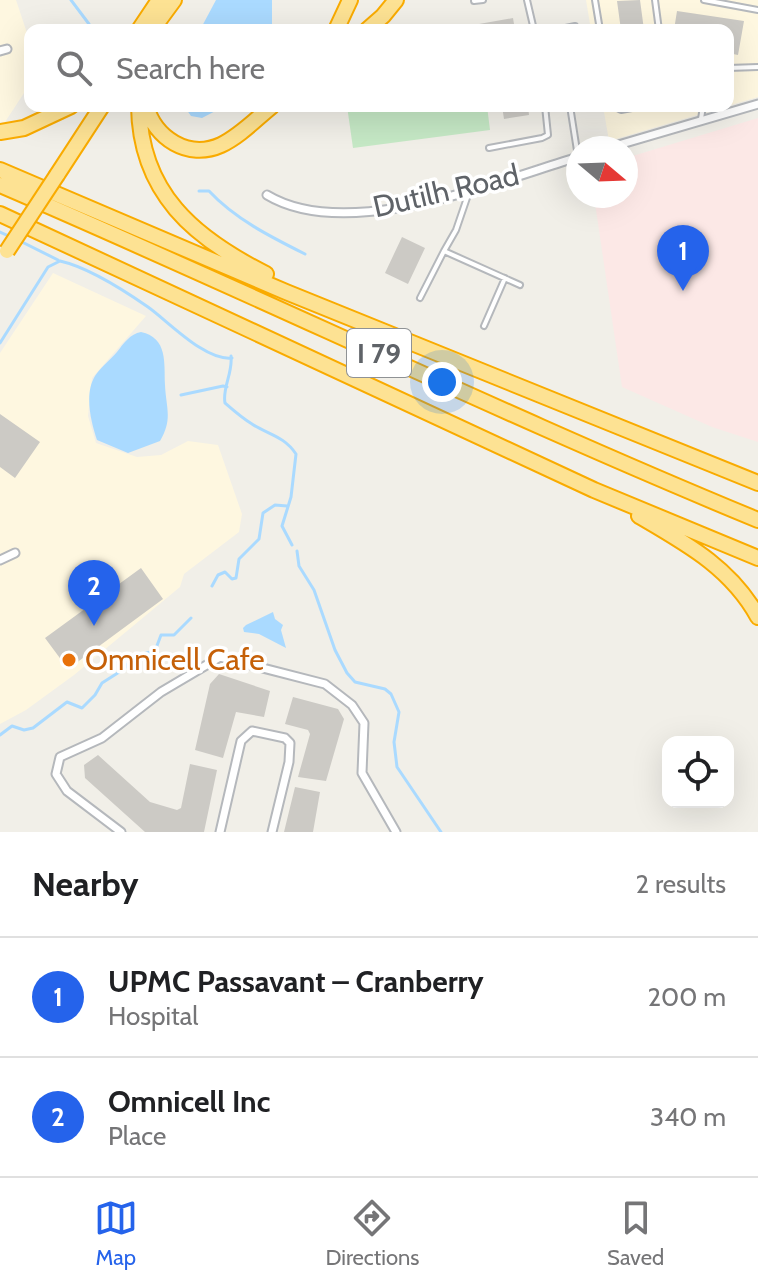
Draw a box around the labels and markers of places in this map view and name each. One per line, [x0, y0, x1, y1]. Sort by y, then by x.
pin: 1 [657, 225, 709, 291]
pin: 2 [68, 560, 120, 626]
place label: Omnicell Cafe [85, 641, 265, 678]
marker: Omnicell Cafe [60, 651, 78, 669]

